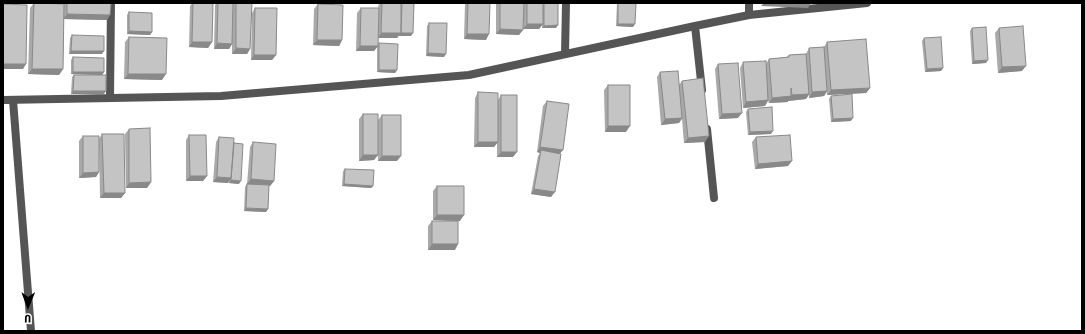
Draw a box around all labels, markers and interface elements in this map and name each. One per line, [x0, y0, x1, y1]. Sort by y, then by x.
north arrow [8, 286, 48, 326]
text: U [24, 312, 31, 325]

